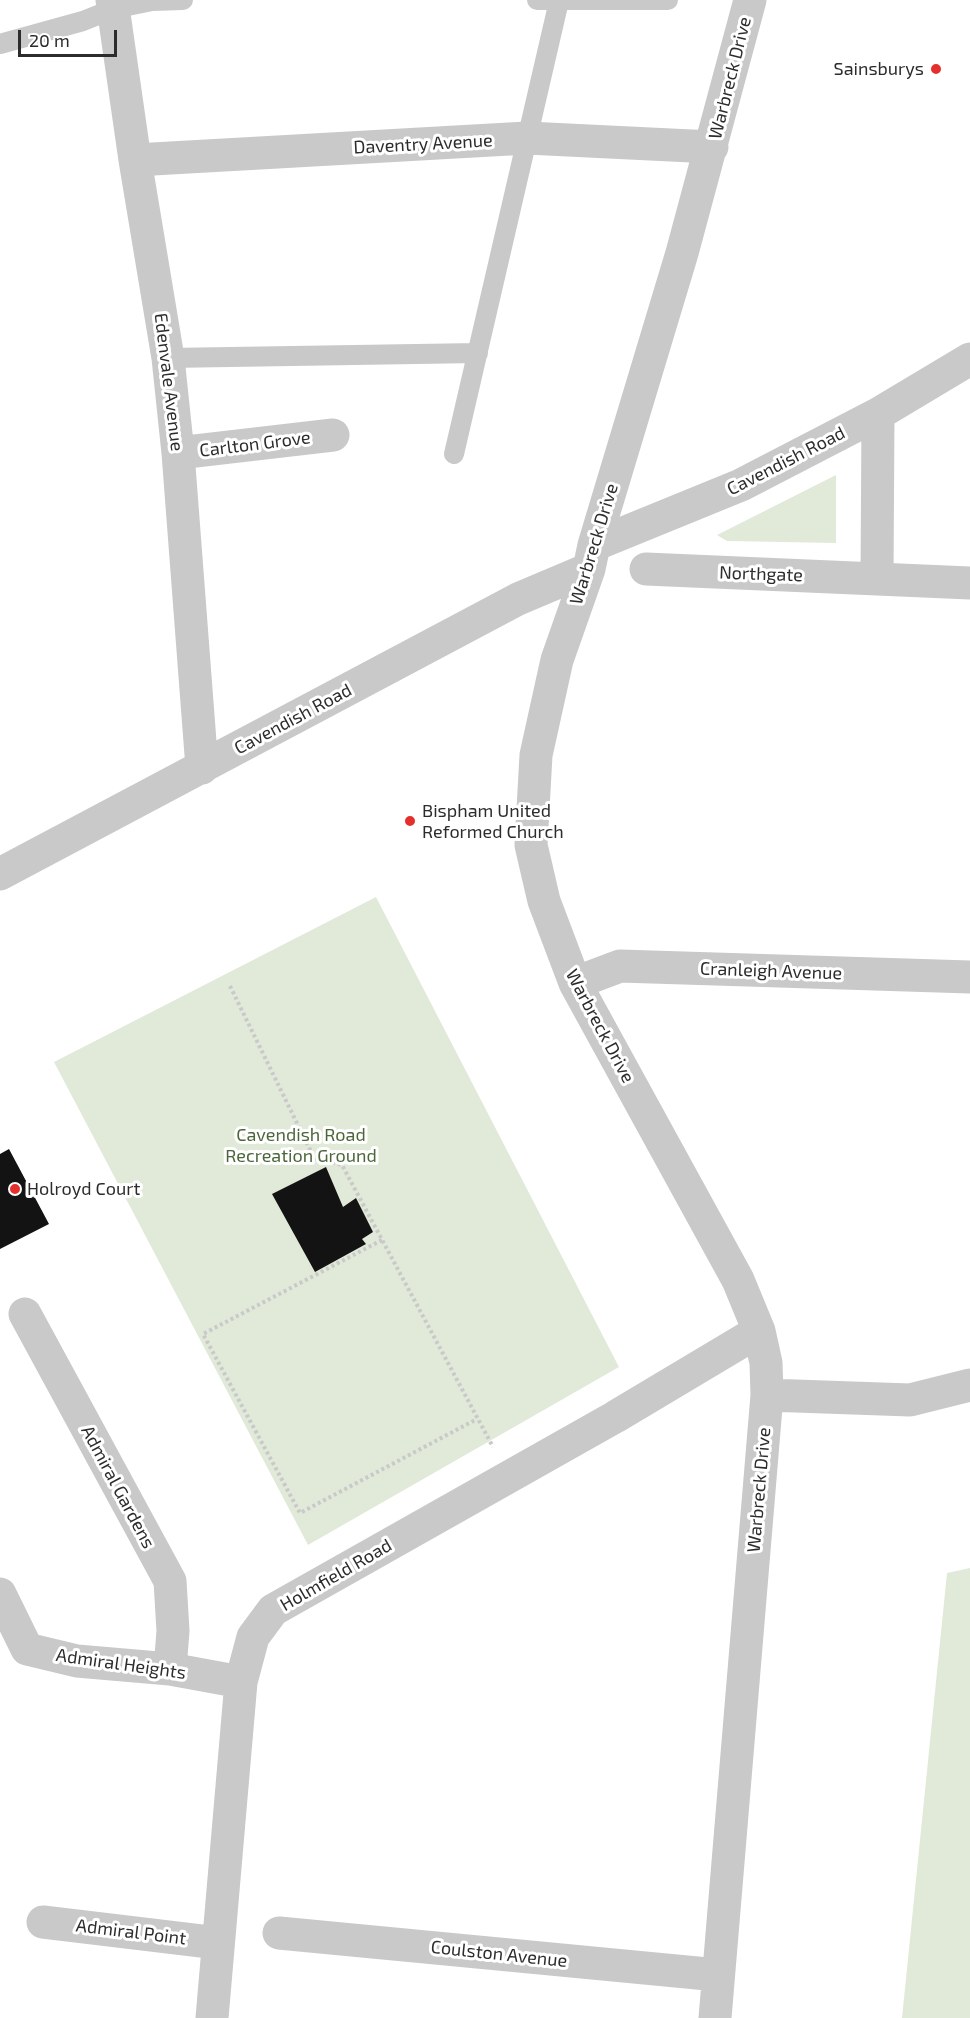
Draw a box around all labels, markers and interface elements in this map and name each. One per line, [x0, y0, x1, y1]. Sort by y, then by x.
street label: Warbreck Drive [704, 14, 756, 142]
scale bar [21, 18, 120, 56]
text: 20 m [29, 29, 70, 51]
place label: Sainsburys [834, 58, 924, 80]
marker: Sainsburys [929, 62, 943, 76]
street label: Daventry Avenue [353, 130, 493, 158]
street label: Edenvale Avenue [150, 312, 188, 452]
street label: Cavendish Road [723, 422, 849, 500]
street label: Carlton Grove [198, 426, 312, 462]
street label: Warbreck Drive [565, 481, 623, 607]
street label: Northgate [719, 562, 803, 586]
street label: Cavendish Road [231, 679, 355, 759]
place label: Bispham United Reformed Church [422, 800, 564, 842]
marker: Bispham United Reformed Church [403, 814, 417, 828]
street label: Cranleigh Avenue [700, 958, 842, 984]
street label: Warbreck Drive [561, 965, 639, 1087]
park label: Cavendish Road Recreation Ground [225, 1124, 377, 1166]
place label: Holroyd Court [27, 1178, 140, 1200]
marker: Holroyd Court [8, 1182, 22, 1196]
street label: Admiral Gardens [77, 1422, 159, 1552]
street label: Warbreck Drive [743, 1427, 775, 1553]
street label: Holmfield Road [276, 1534, 396, 1616]
street label: Admiral Heights [55, 1644, 187, 1684]
street label: Admiral Point [75, 1915, 187, 1949]
street label: Coulston Avenue [430, 1936, 568, 1972]

